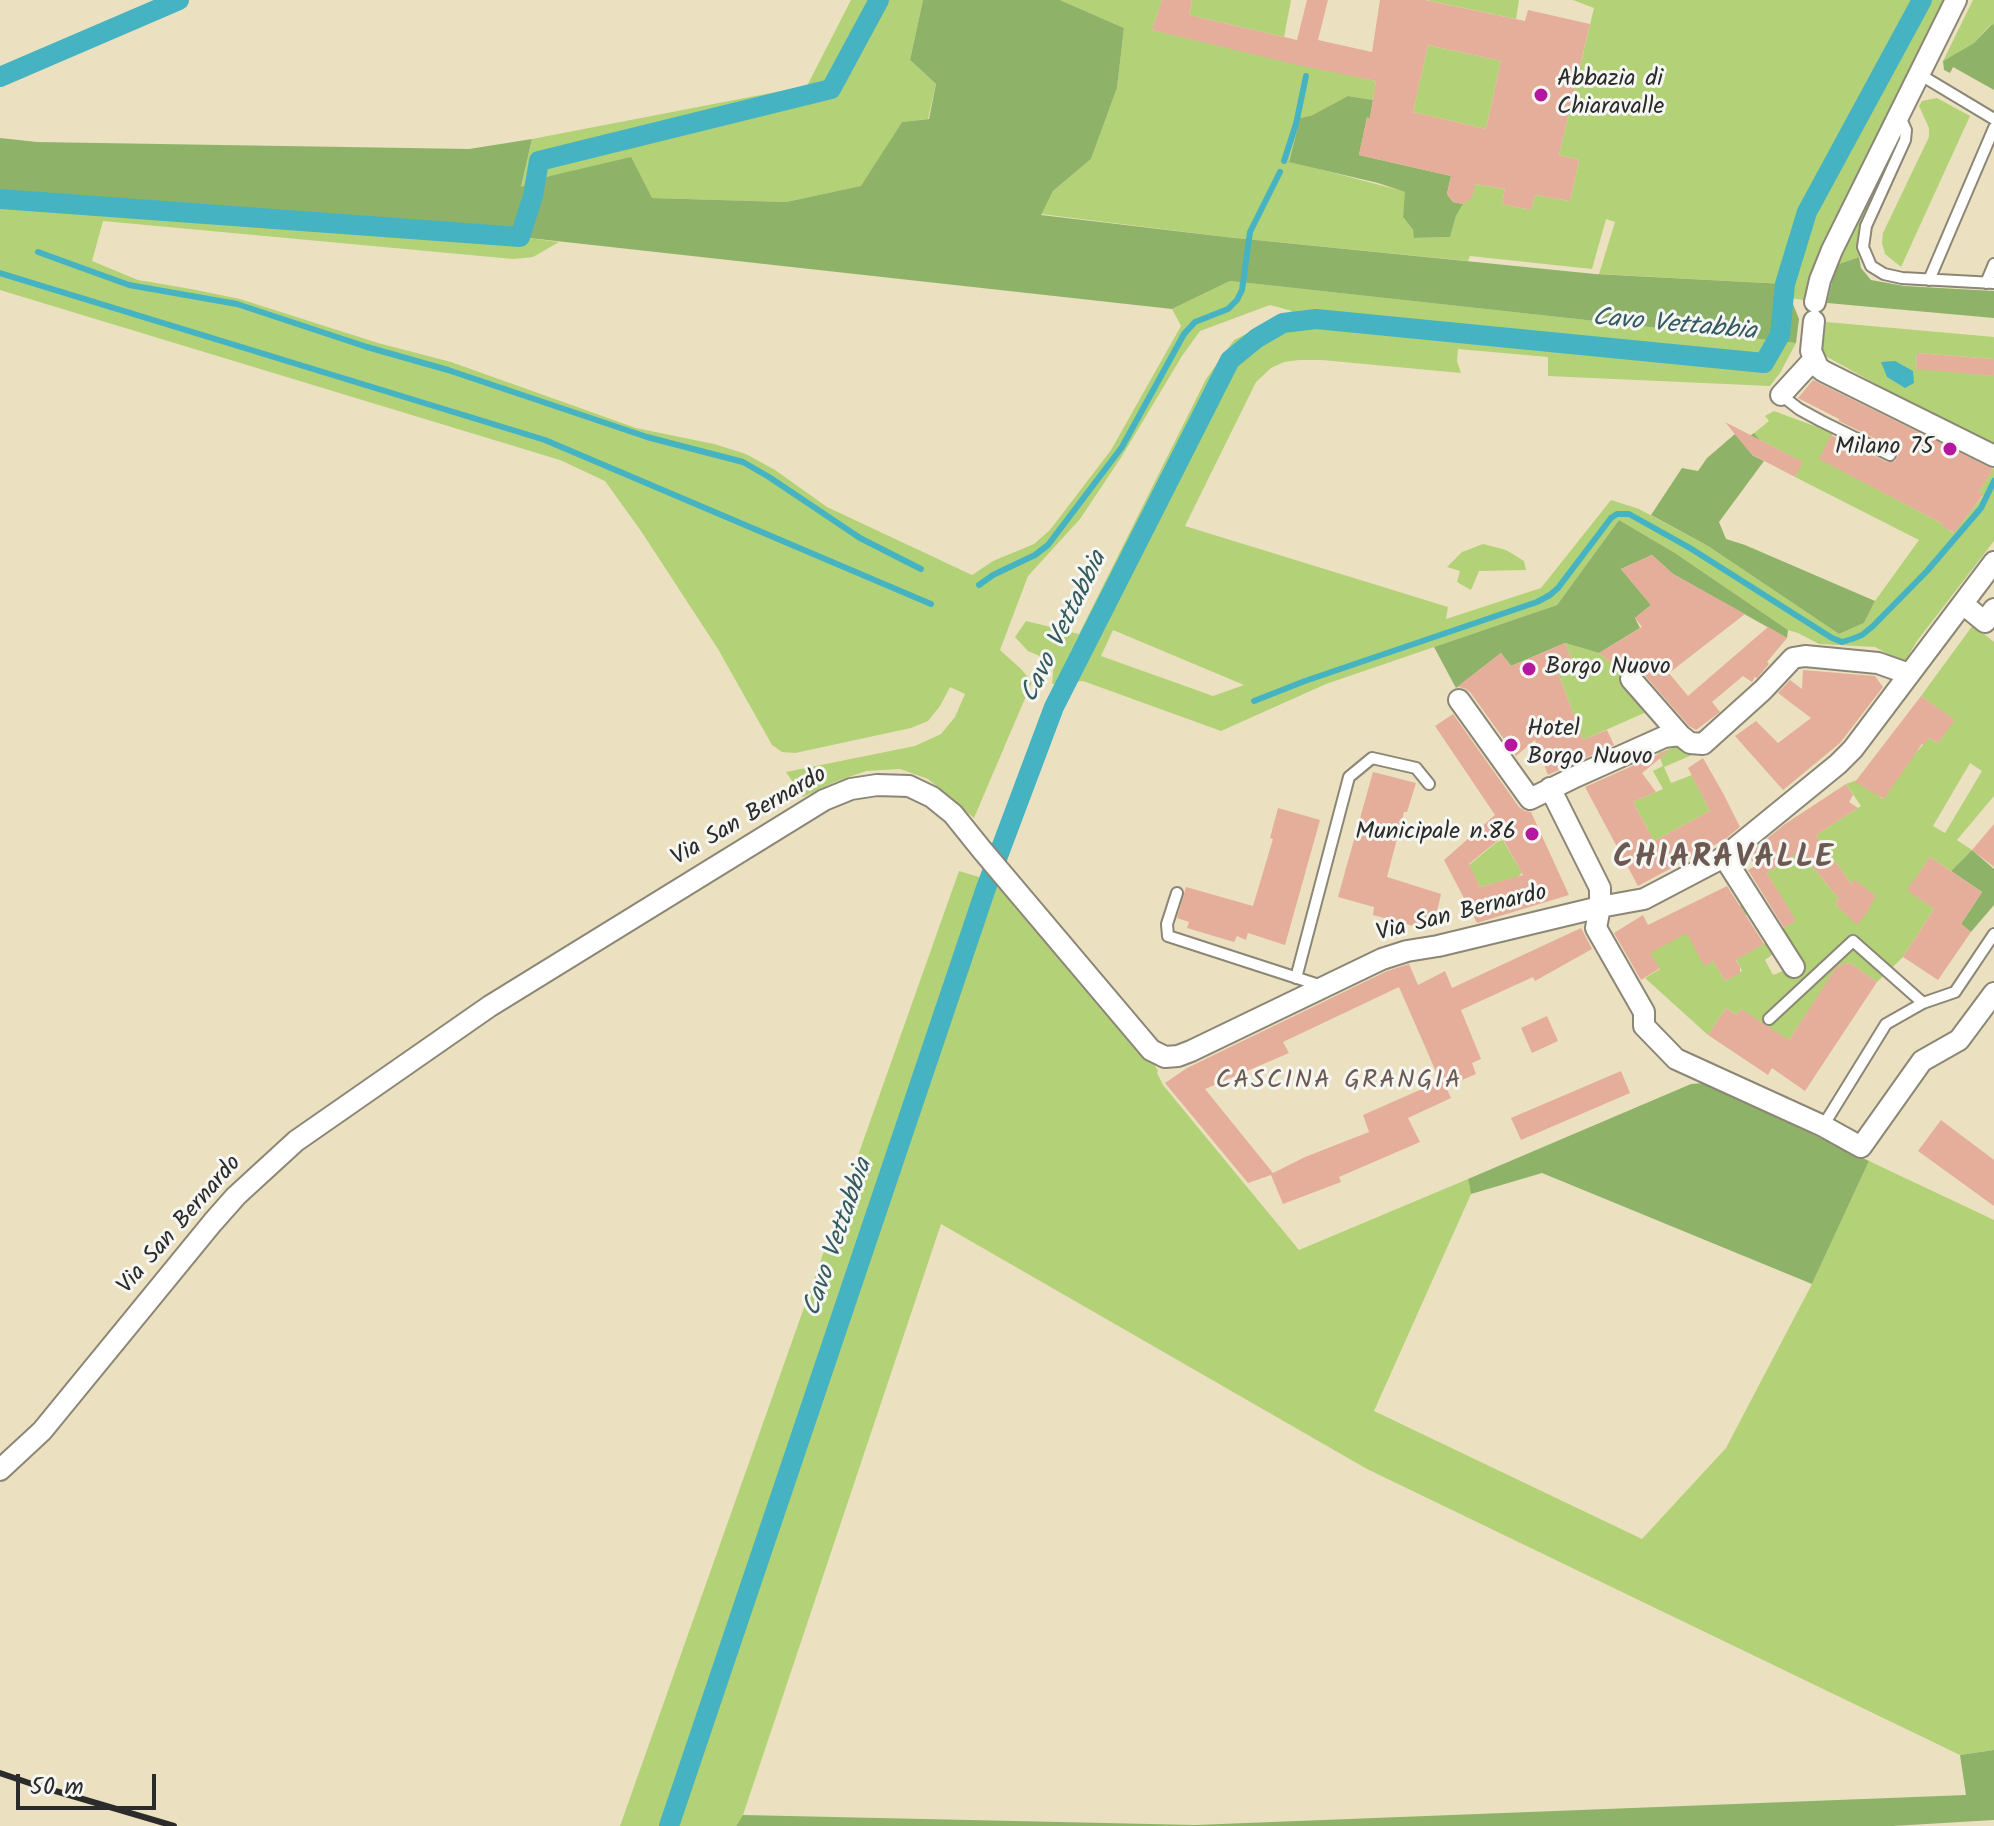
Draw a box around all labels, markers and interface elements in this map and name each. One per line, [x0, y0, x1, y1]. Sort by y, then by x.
place label: Abbazia di Chiaravalle [1557, 67, 1664, 123]
marker: Abbazia di Chiaravalle [1532, 86, 1550, 104]
water label: Cavo Vettabbia [1591, 304, 1757, 350]
place label: Milano 75 [1835, 435, 1934, 463]
marker: Milano 75 [1941, 440, 1959, 458]
water label: Cavo Vettabbia [1016, 547, 1116, 709]
place label: Borgo Nuovo [1545, 655, 1671, 683]
marker: Borgo Nuovo [1520, 660, 1538, 678]
place label: Hotel Borgo Nuovo [1527, 717, 1653, 773]
marker: Hotel Borgo Nuovo [1502, 736, 1520, 754]
street label: Via San Bernardo [667, 762, 833, 874]
place label: Municipale n.86 [1355, 820, 1516, 848]
marker: Municipale n.86 [1523, 825, 1541, 843]
district label: CHIARAVALLE [1613, 842, 1835, 880]
street label: Via San Bernardo [1374, 880, 1550, 950]
district label: CASCINA GRANGIA [1216, 1067, 1462, 1099]
street label: Via San Bernardo [113, 1151, 249, 1301]
water label: Cavo Vettabbia [798, 1155, 882, 1321]
scale bar [20, 1758, 160, 1808]
text: 50 m [30, 1768, 84, 1807]

